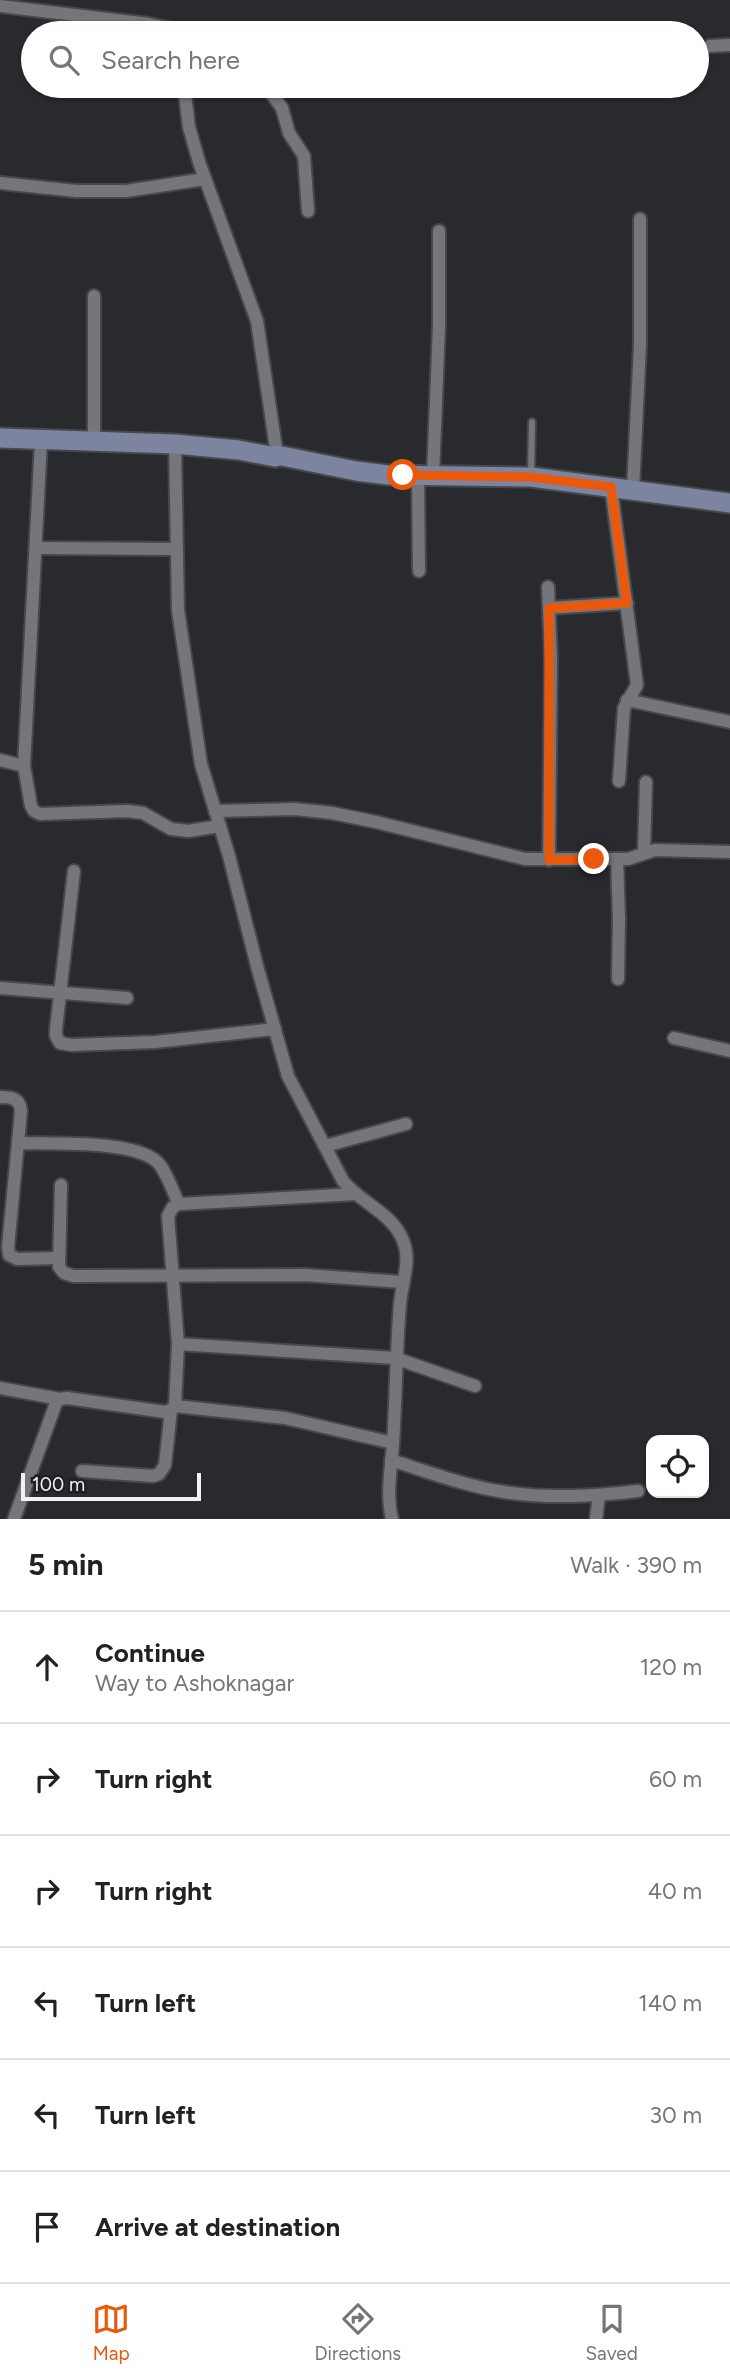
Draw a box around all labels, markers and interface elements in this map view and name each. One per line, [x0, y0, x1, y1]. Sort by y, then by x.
search box [21, 21, 709, 98]
icon: search [45, 41, 83, 79]
text: Search here [101, 44, 240, 76]
route start [387, 459, 418, 490]
route end [578, 843, 609, 874]
map controls [646, 1435, 709, 1498]
button: locate [646, 1435, 709, 1498]
scale bar [21, 1470, 201, 1502]
text: 100 m [32, 1473, 85, 1496]
text: 5 min [28, 1546, 104, 1583]
text: Walk · 390 m [570, 1551, 702, 1579]
text: Continue [95, 1637, 205, 1669]
icon: ahead [28, 1648, 66, 1686]
text: 120 m [640, 1653, 702, 1681]
text: Way to Ashoknagar [95, 1669, 294, 1697]
icon: right [28, 1760, 66, 1798]
text: Turn right [95, 1763, 212, 1795]
text: 60 m [649, 1765, 702, 1793]
icon: right [28, 1872, 66, 1910]
text: Turn right [95, 1875, 212, 1907]
text: 40 m [648, 1877, 702, 1905]
icon: left [28, 1984, 66, 2022]
text: Turn left [95, 1987, 196, 2019]
text: 140 m [638, 1989, 702, 2017]
icon: left [28, 2096, 66, 2134]
text: Turn left [95, 2099, 196, 2131]
text: 30 m [649, 2101, 702, 2129]
icon: arrive [28, 2208, 66, 2246]
text: Arrive at destination [95, 2211, 340, 2243]
tab: Map [92, 2300, 130, 2365]
tab: Directions [314, 2300, 401, 2365]
tab: Saved [585, 2300, 638, 2365]

